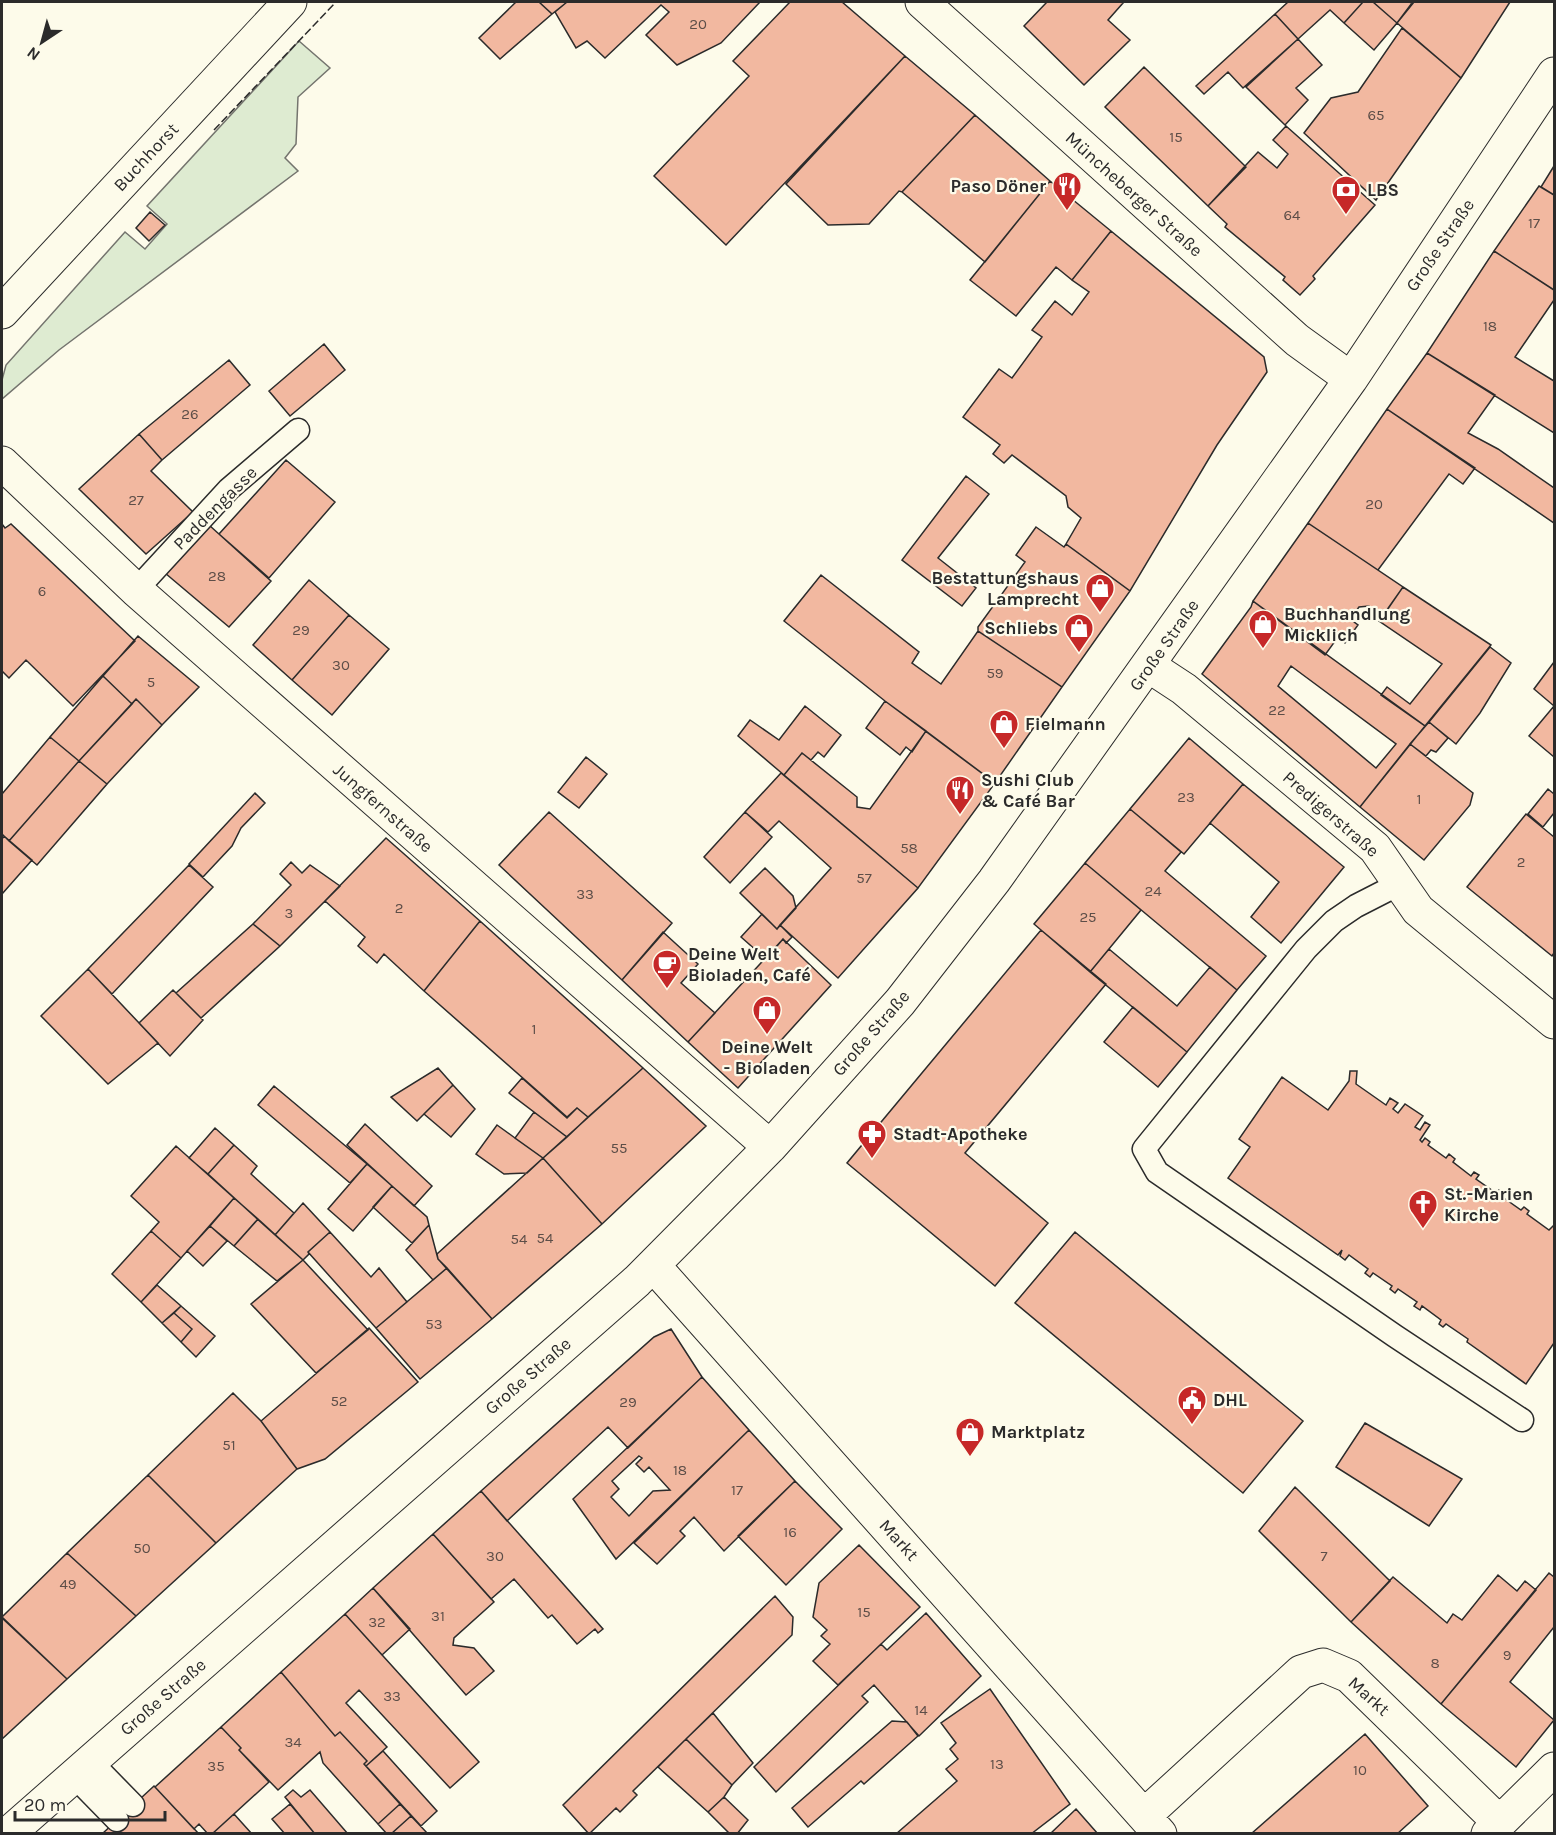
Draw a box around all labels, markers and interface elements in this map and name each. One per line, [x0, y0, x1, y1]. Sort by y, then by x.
north arrow [12, 12, 72, 72]
house number: 20 [689, 15, 707, 33]
text: N [23, 43, 44, 65]
house number: 65 [1367, 106, 1385, 124]
street label: Buchhorst [109, 118, 183, 196]
street label: Müncheberger Straße [1061, 127, 1207, 261]
house number: 15 [1169, 128, 1183, 146]
restaurant icon: Paso Döner [1051, 170, 1083, 212]
bank icon: LBS [1330, 174, 1362, 216]
place label: Paso Döner [950, 175, 1046, 197]
place label: LBS [1367, 179, 1399, 201]
street label: Große Straße [1401, 195, 1479, 295]
house number: 64 [1284, 206, 1301, 224]
house number: 17 [1528, 214, 1540, 232]
house number: 18 [1483, 317, 1497, 335]
house number: 26 [181, 405, 199, 423]
street label: Paddengasse [168, 461, 262, 555]
house number: 27 [128, 491, 144, 509]
house number: 20 [1365, 495, 1383, 513]
house number: 28 [208, 567, 226, 585]
place label: Bestattungshaus Lamprecht [931, 567, 1079, 610]
shop icon: Bestattungshaus Lamprecht [1084, 572, 1116, 614]
house number: 6 [38, 582, 46, 600]
street label: Große Straße [1124, 595, 1204, 695]
place label: Buchhandlung Micklich [1284, 603, 1411, 646]
shop icon: Buchhandlung Micklich [1247, 608, 1279, 650]
shop icon: Schliebs [1063, 612, 1095, 654]
place label: Schliebs [984, 617, 1058, 639]
house number: 29 [292, 621, 310, 639]
house number: 30 [332, 656, 350, 674]
house number: 59 [986, 664, 1004, 682]
house number: 5 [147, 673, 155, 691]
house number: 22 [1268, 701, 1286, 719]
shop icon: Fielmann [988, 708, 1020, 750]
place label: Fielmann [1025, 713, 1106, 735]
street label: Jungfernstraße [329, 759, 437, 857]
street label: Predigerstraße [1278, 766, 1384, 862]
place label: Sushi Club & Café Bar [981, 769, 1075, 812]
restaurant icon: Sushi Club & Café Bar [944, 774, 976, 816]
house number: 23 [1177, 788, 1195, 806]
house number: 1 [1417, 790, 1421, 808]
house number: 58 [900, 839, 918, 857]
house number: 2 [1517, 853, 1525, 871]
house number: 57 [856, 869, 872, 887]
house number: 24 [1144, 882, 1162, 900]
house number: 33 [576, 885, 594, 903]
house number: 2 [395, 899, 403, 917]
house number: 3 [285, 904, 293, 922]
house number: 25 [1079, 908, 1097, 926]
place label: Deine Welt Bioladen, Café [688, 943, 811, 986]
cafe icon: Deine Welt Bioladen, Café [651, 948, 683, 990]
street label: Große Straße [828, 985, 914, 1081]
shop icon: Deine Welt - Bioladen [751, 994, 783, 1036]
house number: 1 [532, 1020, 536, 1038]
place label: Deine Welt - Bioladen [721, 1036, 813, 1079]
pharmacy icon: Stadt-Apotheke [856, 1118, 888, 1160]
place label: Stadt-Apotheke [893, 1123, 1027, 1145]
house number: 55 [611, 1139, 627, 1157]
place label: St.-Marien Kirche [1444, 1183, 1533, 1226]
church icon: St.-Marien Kirche [1407, 1188, 1439, 1230]
house number: 54 [537, 1229, 554, 1247]
house number: 54 [511, 1230, 528, 1248]
house number: 53 [425, 1315, 443, 1333]
street label: Große Straße [480, 1333, 576, 1419]
public building icon: DHL [1176, 1384, 1208, 1426]
place label: DHL [1213, 1389, 1247, 1411]
house number: 52 [330, 1392, 348, 1410]
house number: 29 [619, 1393, 637, 1411]
shop icon: Marktplatz [954, 1416, 986, 1458]
place label: Marktplatz [991, 1421, 1085, 1443]
house number: 51 [222, 1436, 236, 1454]
house number: 18 [673, 1461, 687, 1479]
house number: 17 [731, 1481, 743, 1499]
street label: Markt [875, 1515, 924, 1566]
house number: 16 [783, 1523, 797, 1541]
house number: 50 [133, 1539, 151, 1557]
house number: 30 [486, 1547, 504, 1565]
house number: 7 [1320, 1547, 1328, 1565]
house number: 49 [59, 1575, 77, 1593]
house number: 15 [857, 1603, 871, 1621]
house number: 31 [431, 1607, 445, 1625]
house number: 32 [368, 1613, 386, 1631]
house number: 9 [1503, 1646, 1511, 1664]
street label: Große Straße [115, 1654, 211, 1740]
house number: 8 [1430, 1654, 1440, 1672]
street label: Markt [1344, 1672, 1395, 1721]
house number: 33 [383, 1687, 401, 1705]
house number: 14 [914, 1701, 928, 1719]
house number: 34 [284, 1733, 302, 1751]
house number: 13 [990, 1755, 1004, 1773]
house number: 35 [207, 1757, 225, 1775]
house number: 10 [1353, 1761, 1367, 1779]
scale bar [15, 1784, 165, 1822]
text: 20 m [24, 1794, 66, 1816]

